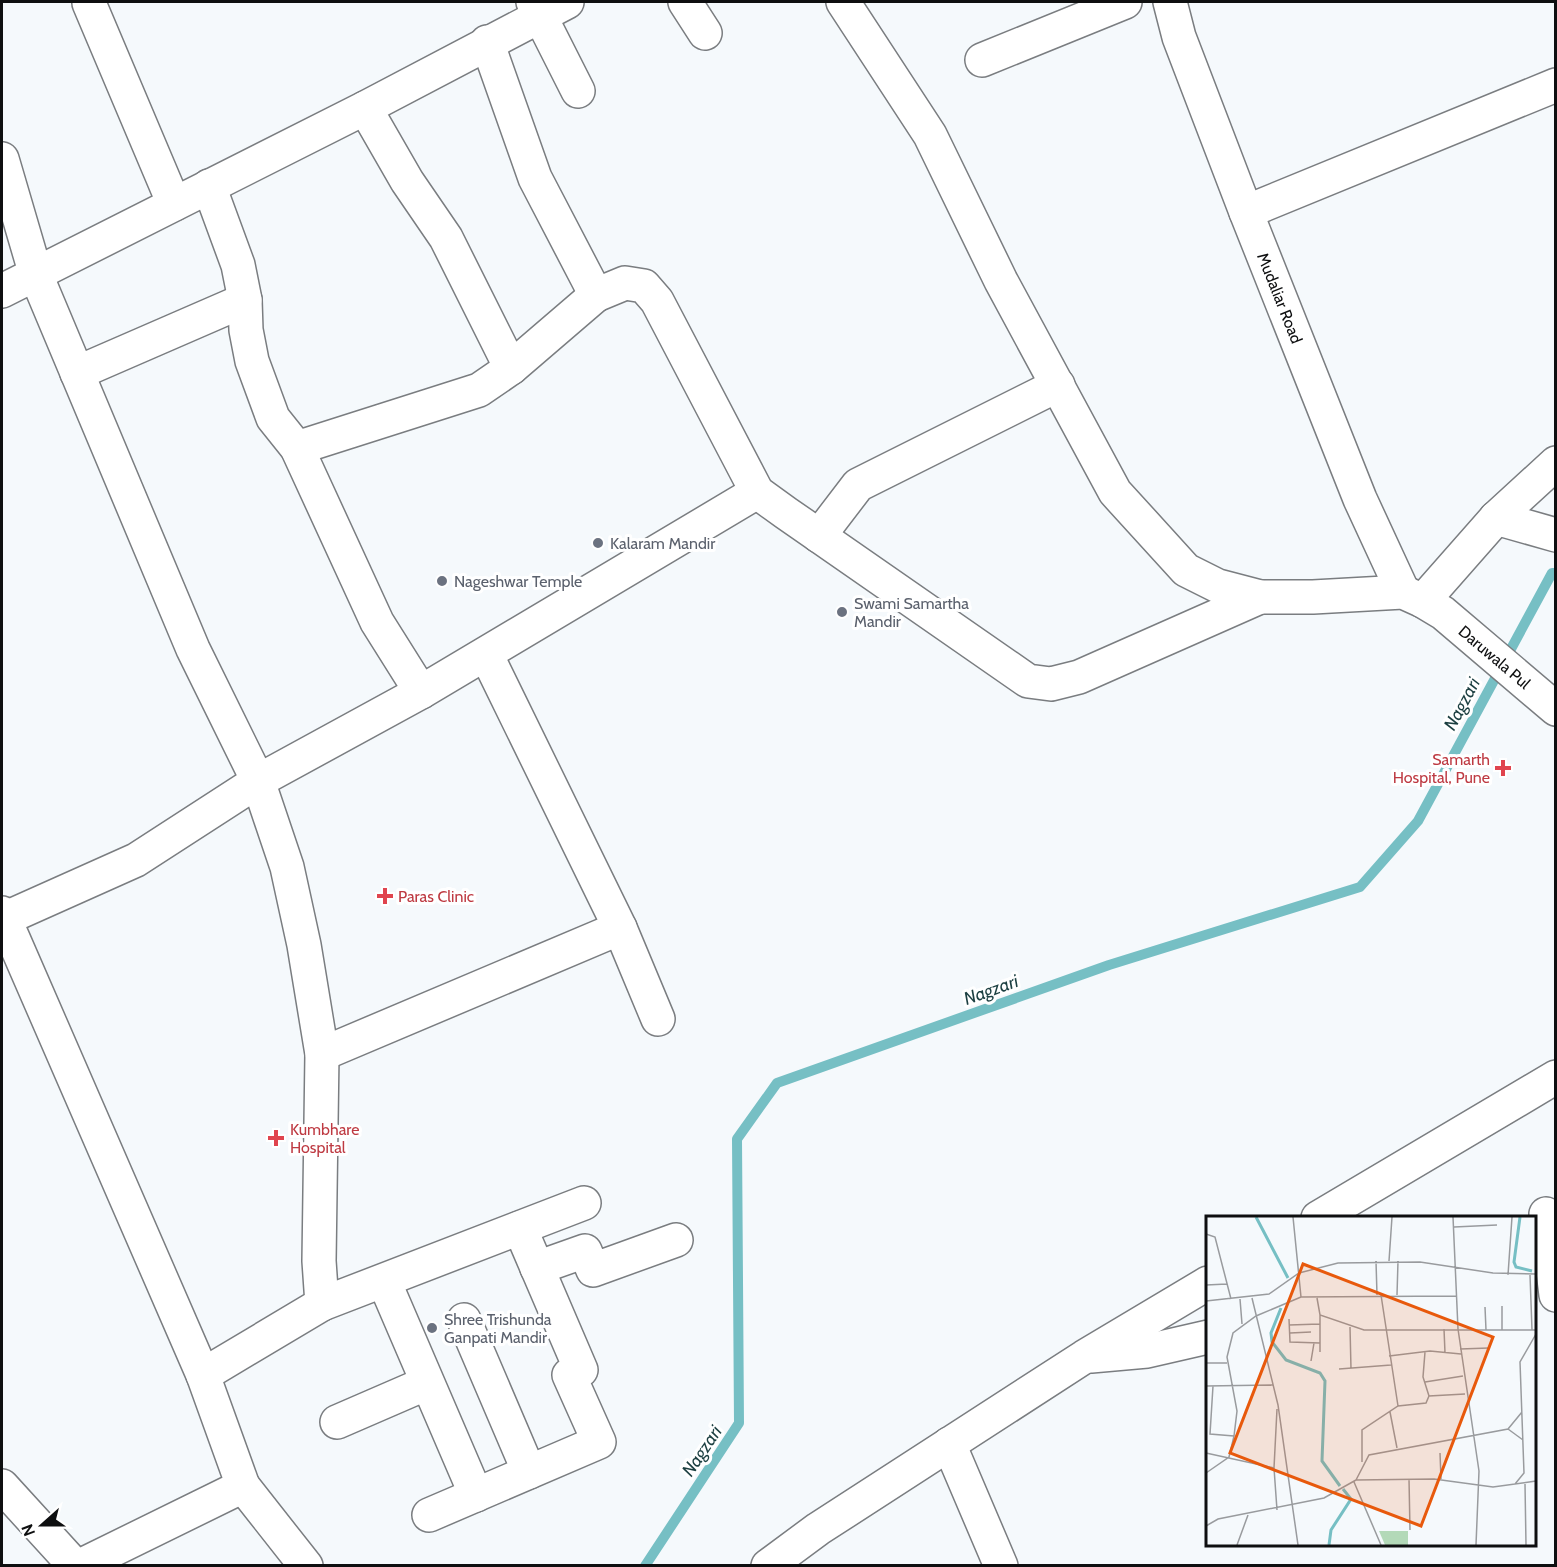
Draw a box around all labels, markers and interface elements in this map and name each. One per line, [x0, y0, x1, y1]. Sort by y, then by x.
street label: Mudaliar Road [1253, 250, 1306, 346]
place label: Kalaram Mandir [610, 534, 716, 553]
marker: Kalaram Mandir [591, 536, 605, 550]
place label: Nageshwar Temple [454, 572, 582, 591]
marker: Nageshwar Temple [435, 574, 449, 588]
place label: Swami Samartha Mandir [854, 594, 969, 631]
marker: Swami Samartha Mandir [835, 605, 849, 619]
street label: Daruwala Pul [1455, 622, 1534, 693]
water label: Nagzari [1439, 673, 1485, 734]
place label: Samarth Hospital, Pune [1393, 750, 1490, 787]
marker: Samarth Hospital, Pune [1494, 759, 1512, 777]
marker: Paras Clinic [376, 887, 394, 905]
place label: Paras Clinic [398, 887, 474, 906]
water label: Nagzari [961, 970, 1022, 1010]
place label: Kumbhare Hospital [290, 1120, 359, 1157]
marker: Kumbhare Hospital [267, 1129, 285, 1147]
inset map [1206, 1216, 1536, 1546]
place label: Shree Trishunda Ganpati Mandir [444, 1310, 552, 1347]
marker: Shree Trishunda Ganpati Mandir [425, 1321, 439, 1335]
water label: Nagzari [677, 1421, 728, 1481]
north arrow [12, 1495, 72, 1555]
text: N [18, 1522, 39, 1539]

